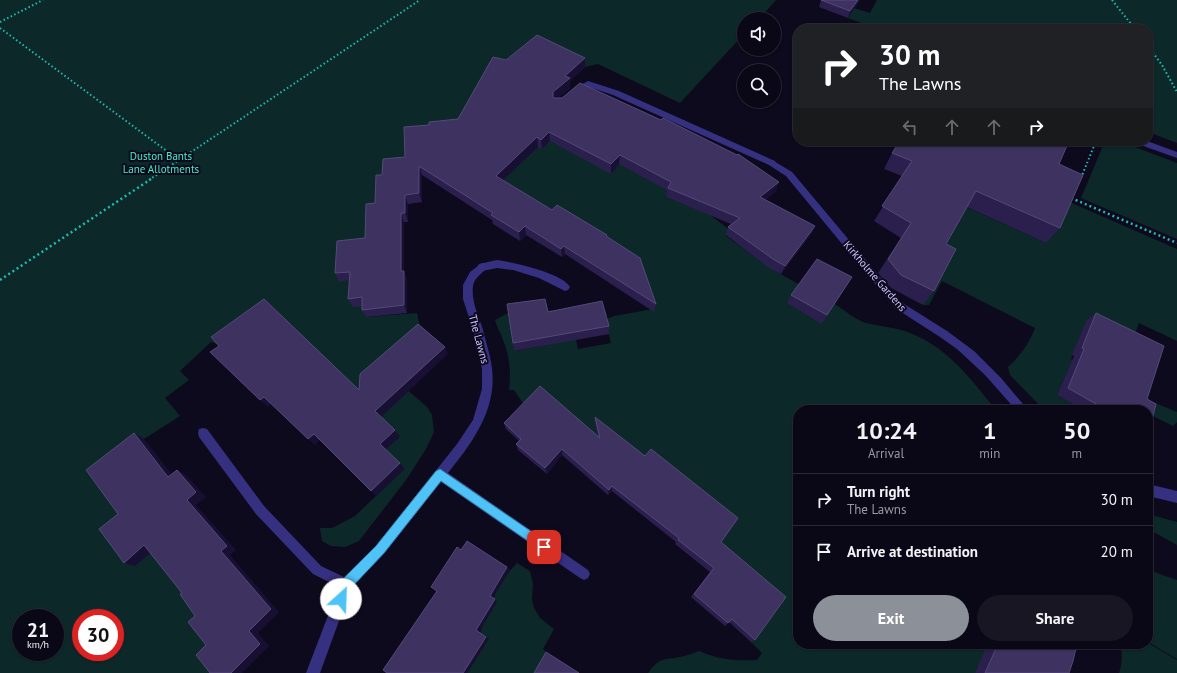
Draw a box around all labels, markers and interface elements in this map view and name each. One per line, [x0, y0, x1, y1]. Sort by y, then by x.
map controls [737, 12, 781, 108]
button: sound [737, 12, 781, 56]
text: 30 m [879, 36, 940, 73]
icon: right [813, 40, 865, 92]
button: search [737, 64, 781, 108]
text: The Lawns [879, 72, 961, 95]
icon: left [899, 116, 921, 138]
icon: ahead [941, 116, 963, 138]
icon: ahead [983, 116, 1005, 138]
icon: right [1025, 116, 1047, 138]
park label: Duston Bants Lane Allotments [123, 149, 200, 176]
street label: Kirkholme Gardens [840, 238, 910, 315]
street label: The Lawns [466, 313, 492, 365]
text: 10:24 [856, 415, 917, 446]
text: 1 [983, 415, 997, 446]
text: 50 [1063, 415, 1090, 446]
text: Arrival [868, 445, 904, 462]
text: min [979, 445, 1000, 462]
text: m [1071, 445, 1082, 462]
text: Turn right [847, 482, 910, 501]
icon: right [813, 489, 835, 511]
text: 30 m [1100, 490, 1133, 509]
text: The Lawns [847, 501, 906, 518]
pin [527, 530, 561, 564]
icon: arrive [533, 536, 555, 558]
icon: arrive [813, 541, 835, 563]
text: Arrive at destination [847, 542, 978, 561]
text: 20 m [1100, 542, 1133, 561]
position arrow [320, 578, 362, 620]
button: Exit [813, 595, 969, 641]
button: Share [977, 595, 1133, 641]
speed limit sign: 30 [72, 609, 124, 661]
text: 21 [27, 617, 49, 643]
text: km/h [27, 638, 49, 651]

